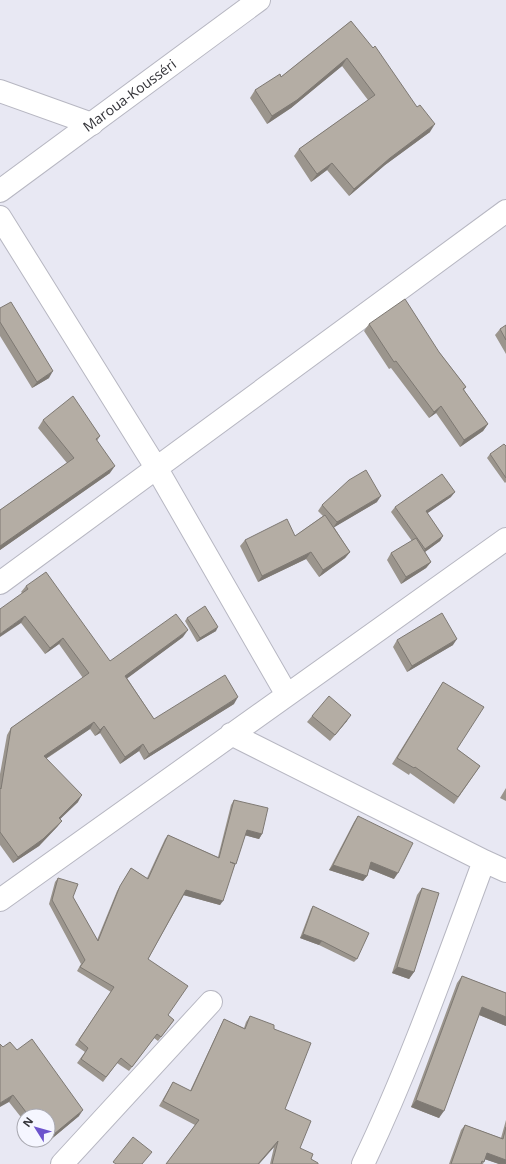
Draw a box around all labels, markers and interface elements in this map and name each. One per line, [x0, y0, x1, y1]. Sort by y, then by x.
street label: Maroua-Kousséri [79, 54, 180, 136]
north arrow [16, 1108, 56, 1148]
text: N [19, 1114, 36, 1130]

